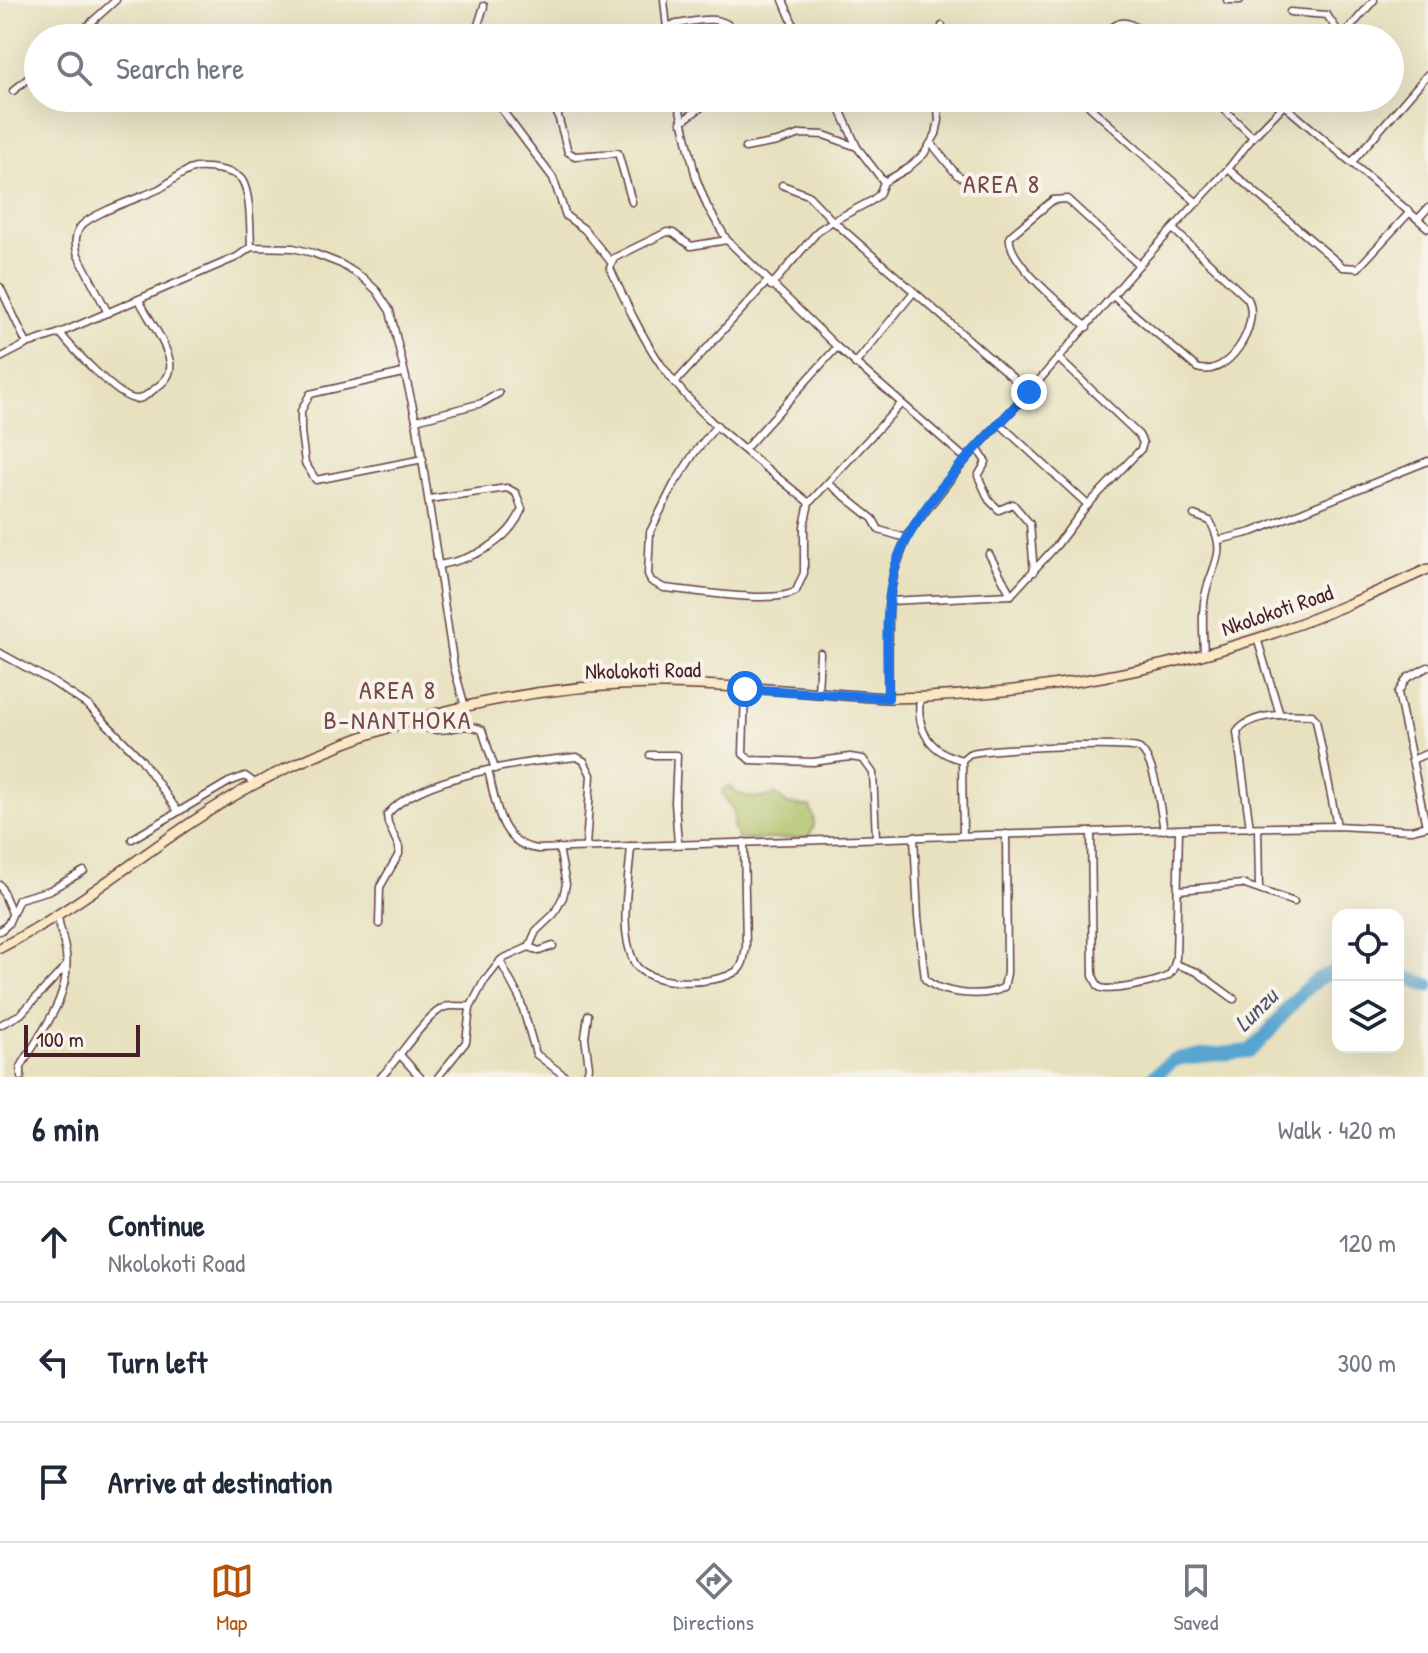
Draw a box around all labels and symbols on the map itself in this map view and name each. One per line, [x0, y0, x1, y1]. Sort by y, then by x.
district label: AREA 8 [963, 166, 1041, 201]
route end [1011, 374, 1047, 410]
street label: Nkolokoti Road [1217, 577, 1337, 643]
street label: Nkolokoti Road [585, 654, 702, 686]
route start [727, 671, 763, 707]
district label: AREA 8 B-NANTHOKA [323, 672, 473, 737]
water label: Lunzu [1227, 979, 1286, 1038]
scale bar [24, 1021, 140, 1057]

